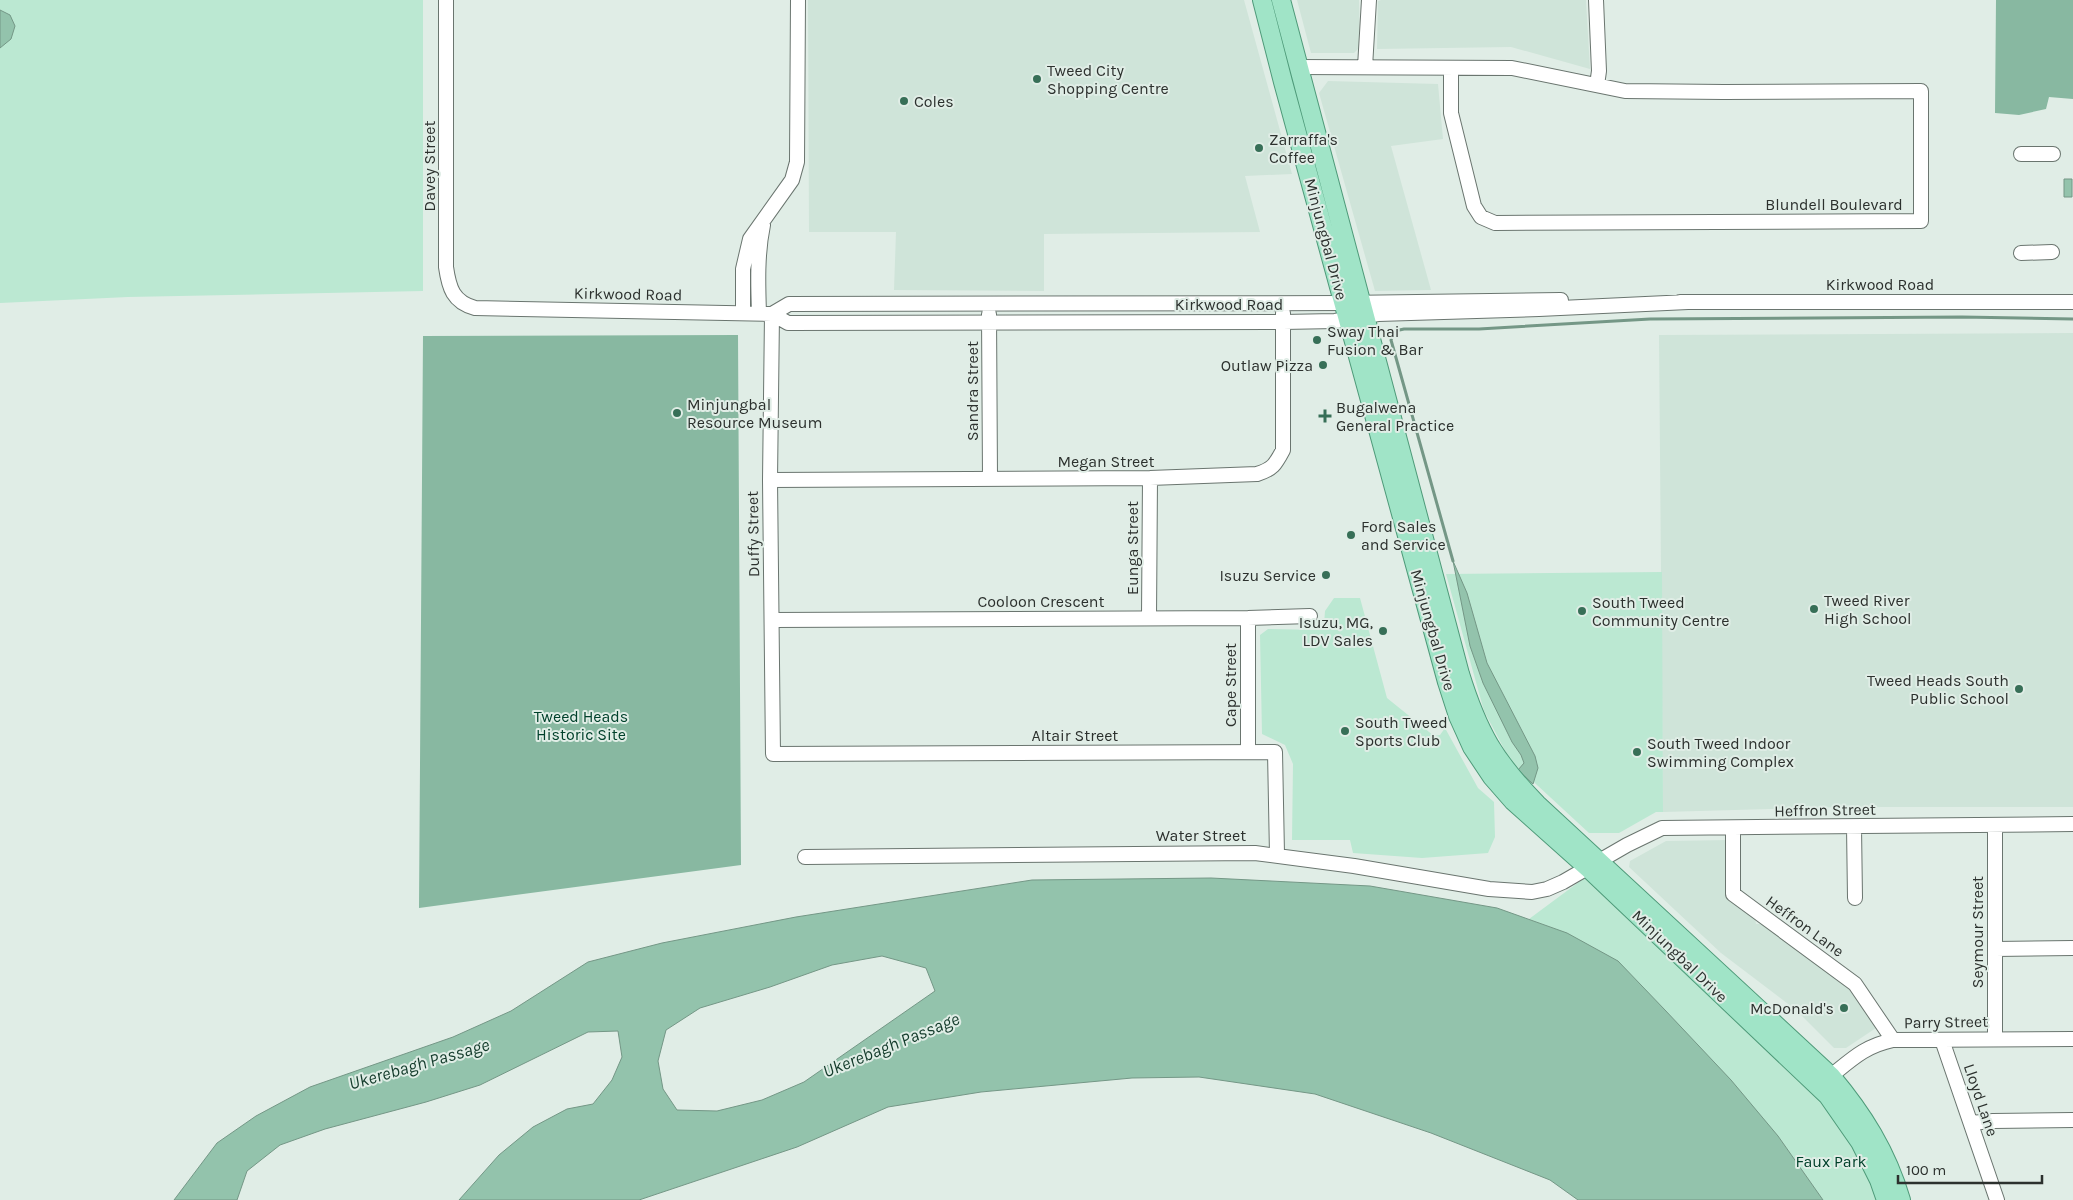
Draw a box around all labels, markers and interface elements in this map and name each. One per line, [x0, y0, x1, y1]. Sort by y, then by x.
place label: Tweed City Shopping Centre [1047, 61, 1169, 98]
marker: Tweed City Shopping Centre [1031, 73, 1043, 85]
place label: Coles [914, 92, 954, 111]
marker: Coles [898, 95, 910, 107]
street label: Davey Street [420, 121, 439, 211]
place label: Zarraffa's Coffee [1269, 130, 1338, 167]
marker: Zarraffa's Coffee [1253, 142, 1265, 154]
street label: Minjungbal Drive [1301, 176, 1351, 302]
street label: Blundell Boulevard [1765, 195, 1903, 214]
street label: Kirkwood Road [1826, 275, 1934, 294]
street label: Kirkwood Road [574, 284, 682, 304]
street label: Kirkwood Road [1175, 295, 1283, 314]
place label: Sway Thai Fusion & Bar [1327, 322, 1423, 359]
marker: Sway Thai Fusion & Bar [1311, 334, 1323, 346]
street label: Sandra Street [963, 341, 982, 441]
place label: Outlaw Pizza [1221, 356, 1313, 375]
marker: Outlaw Pizza [1317, 359, 1329, 371]
place label: Minjungbal Resource Museum [687, 395, 822, 432]
place label: Bugalwena General Practice [1336, 398, 1454, 435]
marker: Minjungbal Resource Museum [671, 407, 683, 419]
marker: Bugalwena General Practice [1318, 409, 1332, 423]
street label: Megan Street [1058, 452, 1154, 471]
street label: Duffy Street [743, 491, 763, 577]
street label: Eunga Street [1123, 501, 1142, 595]
place label: Ford Sales and Service [1361, 517, 1446, 554]
marker: Ford Sales and Service [1345, 529, 1357, 541]
place label: Isuzu Service [1219, 566, 1316, 585]
street label: Minjungbal Drive [1407, 567, 1459, 693]
marker: Isuzu Service [1320, 569, 1332, 581]
place label: Tweed River High School [1824, 591, 1912, 628]
street label: Cooloon Crescent [977, 592, 1105, 611]
place label: South Tweed Community Centre [1592, 593, 1730, 630]
marker: Tweed River High School [1808, 603, 1820, 615]
marker: South Tweed Community Centre [1576, 605, 1588, 617]
place label: Isuzu, MG, LDV Sales [1299, 613, 1373, 650]
marker: Isuzu, MG, LDV Sales [1377, 625, 1389, 637]
street label: Cape Street [1221, 643, 1240, 727]
place label: Tweed Heads South Public School [1867, 671, 2009, 708]
marker: Tweed Heads South Public School [2013, 683, 2025, 695]
park label: Tweed Heads Historic Site [534, 707, 628, 744]
place label: South Tweed Sports Club [1355, 713, 1448, 750]
marker: South Tweed Sports Club [1339, 725, 1351, 737]
street label: Altair Street [1032, 726, 1118, 745]
place label: South Tweed Indoor Swimming Complex [1647, 734, 1794, 771]
marker: South Tweed Indoor Swimming Complex [1631, 746, 1643, 758]
street label: Heffron Street [1774, 800, 1876, 820]
street label: Water Street [1156, 826, 1246, 845]
street label: Seymour Street [1968, 876, 1987, 988]
street label: Heffron Lane [1762, 891, 1848, 961]
street label: Minjungbal Drive [1628, 906, 1732, 1006]
place label: McDonald's [1750, 999, 1834, 1018]
marker: McDonald's [1838, 1002, 1850, 1014]
water label: Ukerebagh Passage [819, 1008, 963, 1082]
street label: Parry Street [1904, 1012, 1988, 1032]
water label: Ukerebagh Passage [346, 1033, 492, 1095]
street label: Lloyd Lane [1960, 1061, 2002, 1139]
park label: Faux Park [1796, 1152, 1866, 1171]
scale bar [1898, 1152, 2042, 1184]
text: 100 m [1906, 1161, 1946, 1179]

